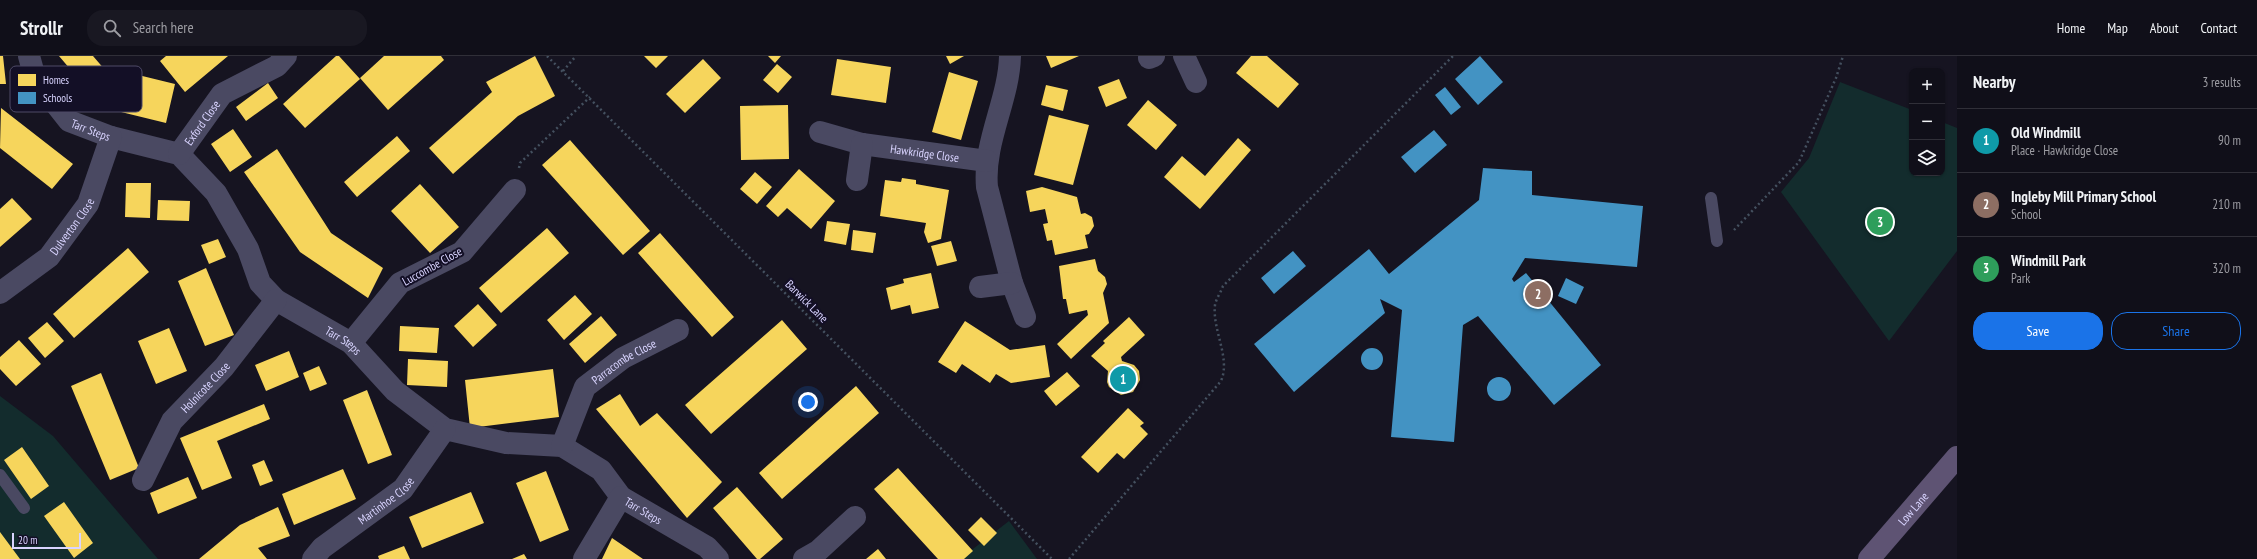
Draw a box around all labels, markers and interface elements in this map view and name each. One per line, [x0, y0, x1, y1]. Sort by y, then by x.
search box [87, 10, 367, 46]
text: Strollr [20, 16, 63, 40]
icon: search [101, 17, 123, 39]
text: Search here [133, 18, 194, 37]
text: Home [2057, 19, 2085, 37]
text: Map [2107, 19, 2128, 37]
text: About [2150, 19, 2179, 37]
text: Contact [2201, 19, 2237, 37]
legend [10, 66, 142, 112]
map controls [1909, 68, 1945, 176]
button: + [1909, 68, 1945, 104]
text: Nearby [1973, 71, 2016, 93]
text: Homes [43, 73, 69, 87]
text: 3 results [2202, 74, 2241, 91]
text: Schools [43, 91, 73, 105]
street label: Exford Close [181, 97, 223, 148]
button: − [1909, 104, 1945, 140]
street label: Tarr Steps [69, 115, 113, 144]
text: Old Windmill [2011, 123, 2081, 142]
text: 1 [1983, 132, 1989, 149]
text: 90 m [2218, 132, 2241, 149]
street label: Hawkridge Close [889, 140, 960, 165]
button: layers [1909, 140, 1945, 176]
text: Place · Hawkridge Close [2011, 142, 2118, 159]
text: Ingleby Mill Primary School [2011, 187, 2156, 206]
street label: Dulverton Close [46, 196, 97, 257]
text: 2 [1983, 196, 1989, 213]
text: 210 m [2212, 196, 2241, 213]
text: School [2011, 206, 2041, 223]
pin: 3 [1867, 207, 1893, 237]
street label: Luccombe Close [399, 243, 465, 289]
text: Windmill Park [2011, 251, 2086, 270]
text: 3 [1983, 260, 1989, 277]
text: 320 m [2212, 260, 2241, 277]
text: Park [2011, 270, 2030, 287]
street label: Barwick Lane [782, 276, 832, 326]
pin: 2 [1525, 279, 1551, 309]
button: Save [1973, 312, 2103, 350]
button: Share [2111, 312, 2241, 350]
street label: Tarr Steps [323, 322, 365, 357]
street label: Parracombe Close [588, 335, 658, 387]
street label: Holnicote Close [177, 359, 233, 416]
pin: 1 [1110, 364, 1136, 394]
your location [798, 392, 818, 412]
street label: Martinhoe Close [355, 474, 417, 527]
street label: Low Lane [1894, 489, 1931, 528]
street label: Tarr Steps [622, 493, 665, 527]
scale bar [12, 531, 81, 550]
text: 20 m [18, 533, 37, 547]

